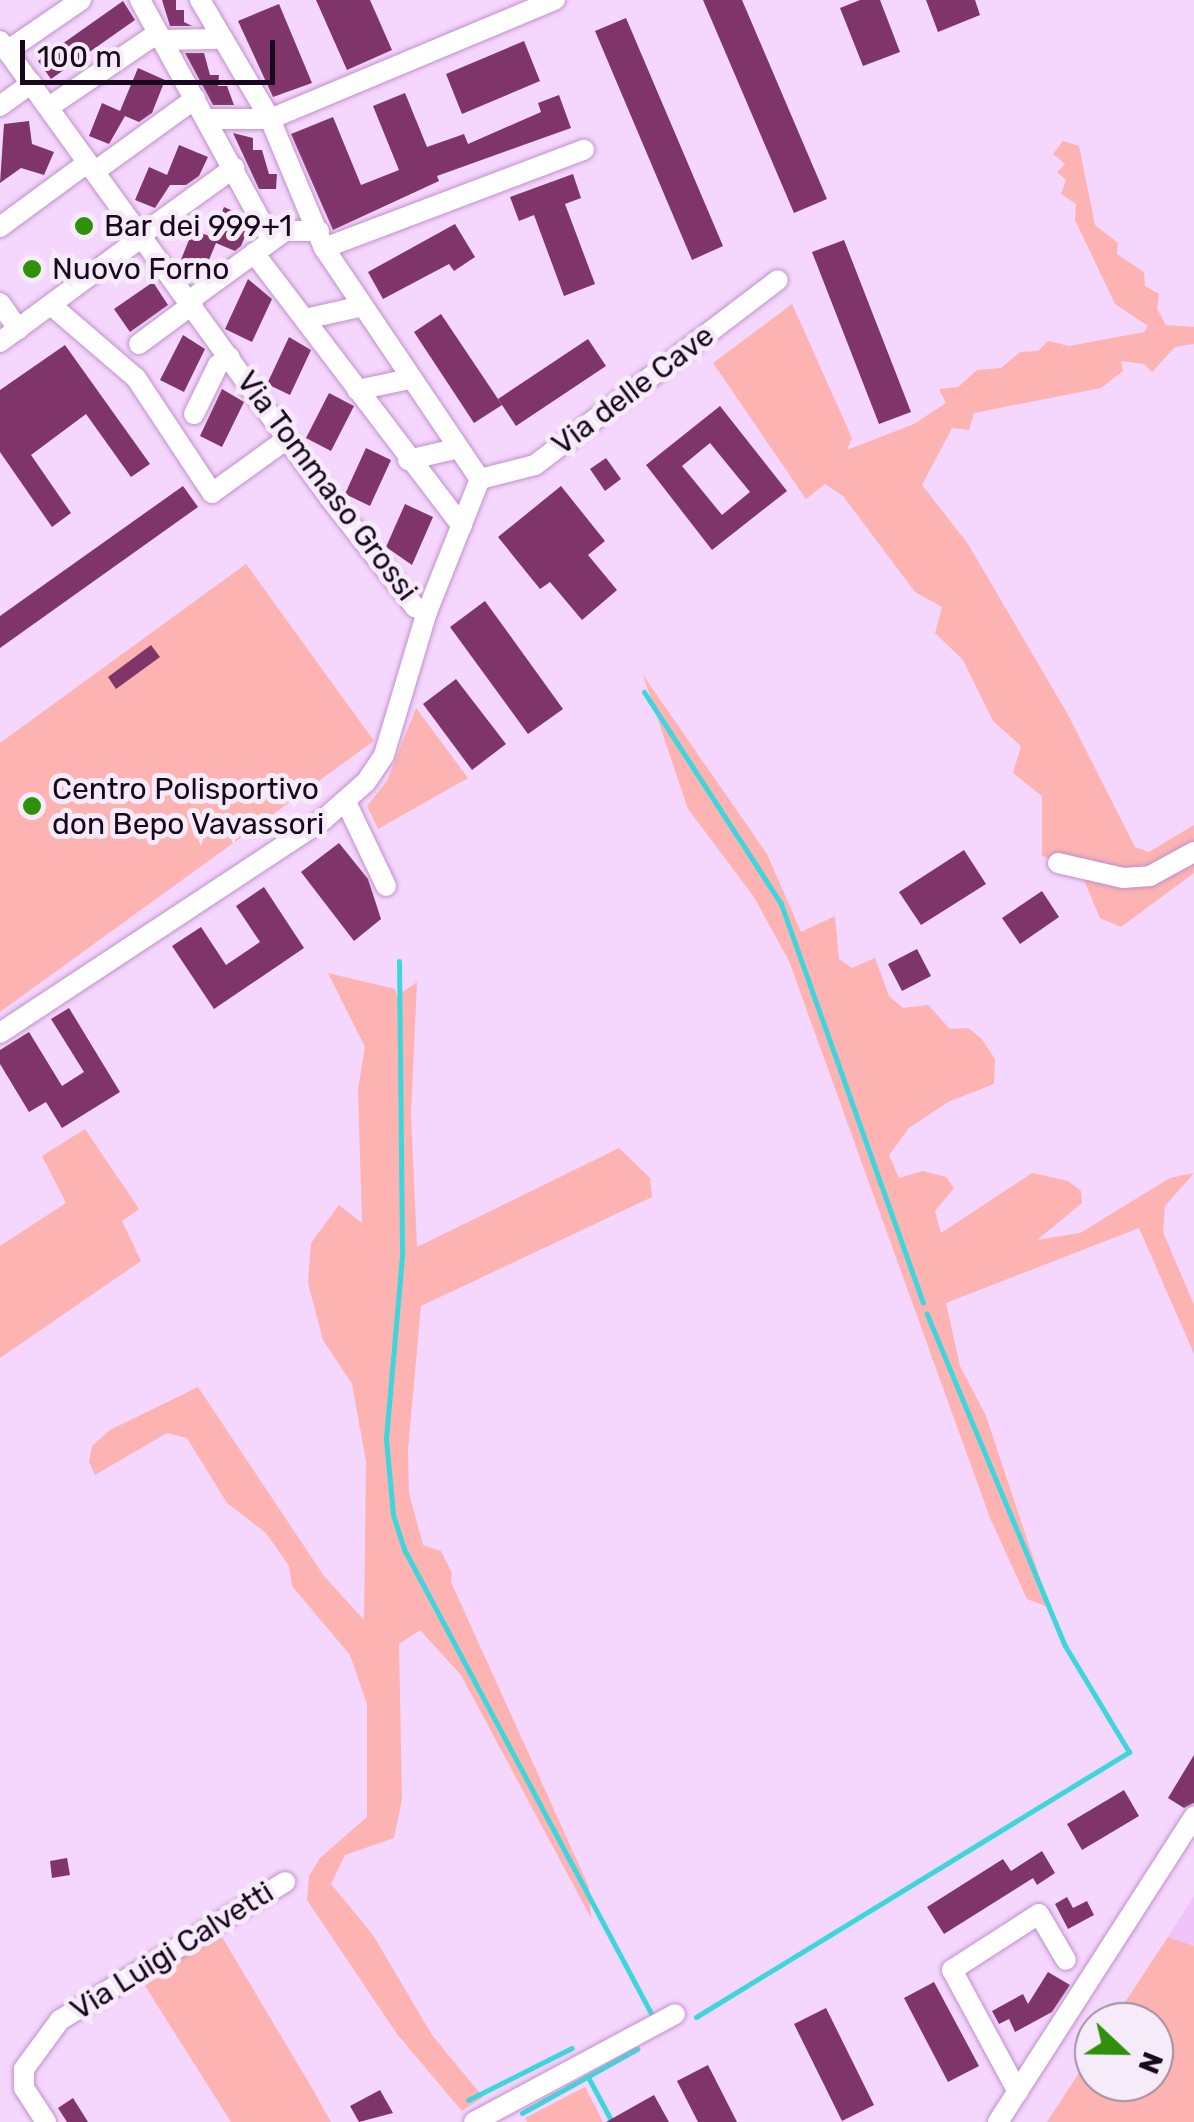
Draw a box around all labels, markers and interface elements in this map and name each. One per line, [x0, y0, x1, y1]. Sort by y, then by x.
scale bar [25, 20, 280, 82]
text: 100 m [37, 39, 122, 75]
place label: Bar dei 999+1 [104, 208, 293, 244]
marker: Bar dei 999+1 [73, 215, 95, 237]
place label: Nuovo Forno [52, 251, 229, 287]
marker: Nuovo Forno [21, 258, 43, 280]
street label: Via delle Cave [545, 317, 721, 463]
street label: Via Tommaso Grossi [229, 364, 425, 608]
place label: Centro Polisportivo don Bepo Vavassori [52, 771, 325, 842]
marker: Centro Polisportivo don Bepo Vavassori [21, 795, 43, 817]
street label: Via Luigi Calvetti [64, 1874, 280, 2028]
north arrow [1074, 2002, 1174, 2102]
text: N [1131, 2047, 1169, 2078]

